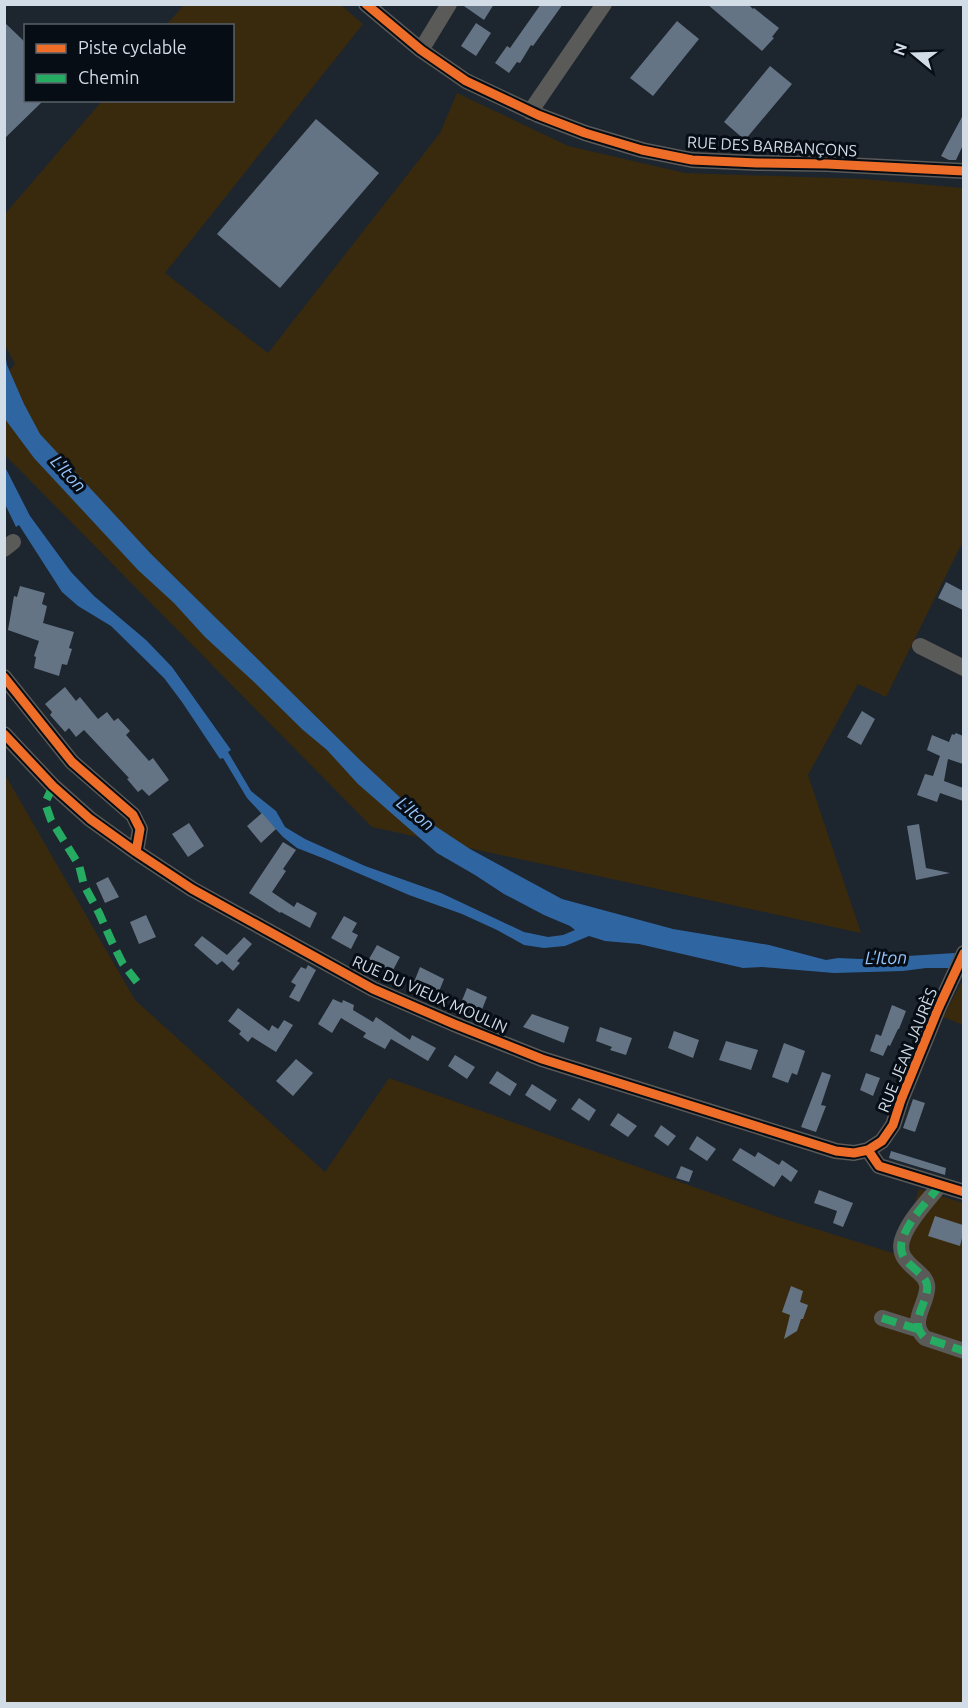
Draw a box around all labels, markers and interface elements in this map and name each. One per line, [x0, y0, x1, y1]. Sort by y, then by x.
legend [24, 24, 234, 102]
north arrow [884, 24, 944, 84]
text: Piste cyclable [78, 37, 187, 57]
text: N [889, 41, 910, 58]
text: Chemin [78, 67, 139, 87]
street label: RUE DES BARBANÇONS [687, 133, 857, 159]
water label: L'Iton [47, 451, 91, 495]
water label: L'Iton [393, 792, 439, 834]
water label: L'Iton [865, 947, 907, 967]
street label: RUE DU VIEUX MOULIN [350, 952, 510, 1036]
street label: RUE JEAN JAURÈS [872, 984, 940, 1115]

